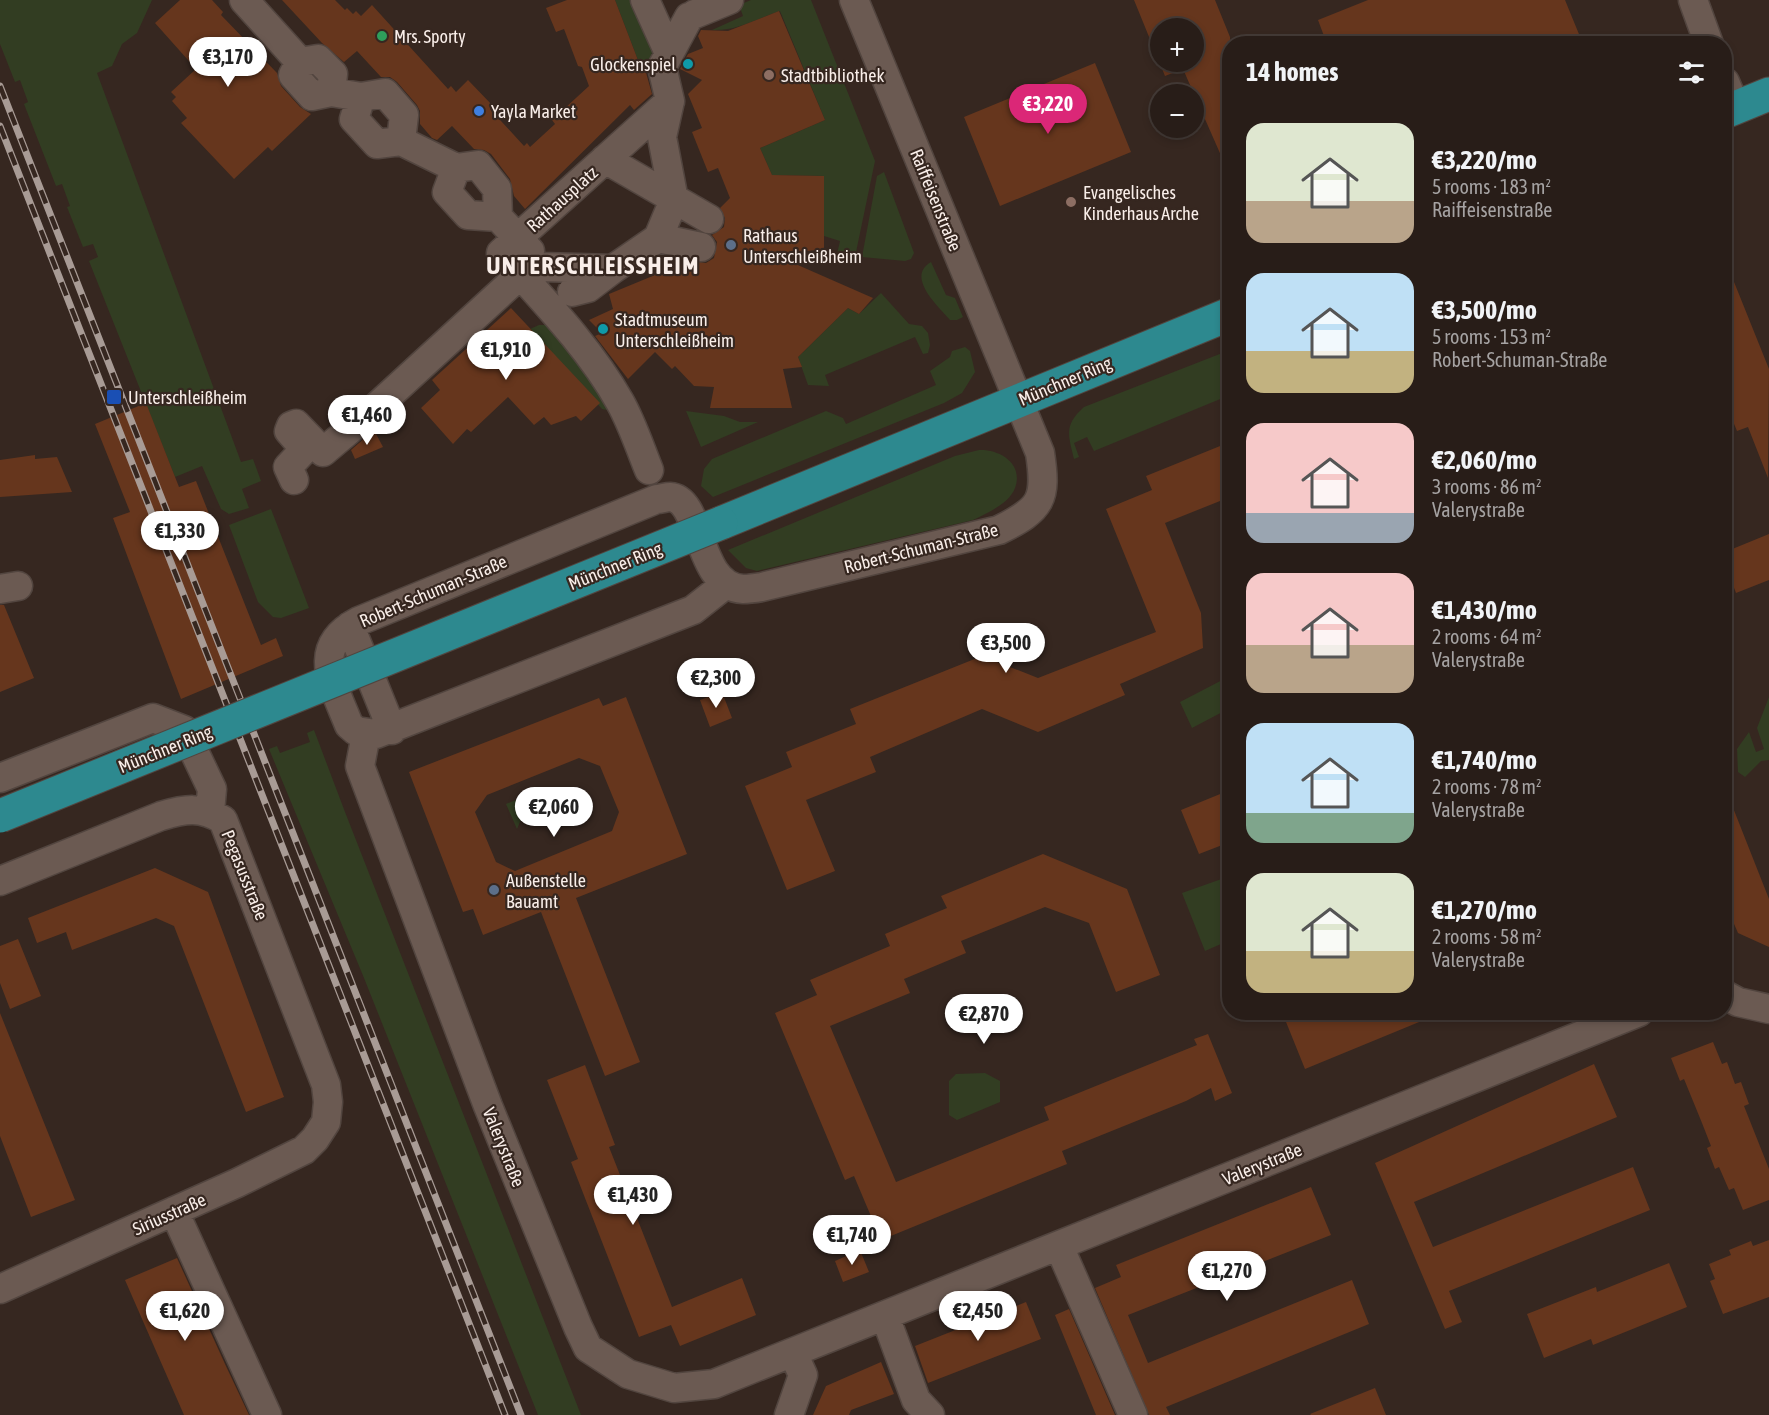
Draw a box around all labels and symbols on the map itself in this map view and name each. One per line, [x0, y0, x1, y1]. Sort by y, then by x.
place label: Mrs. Sporty [394, 26, 466, 47]
marker: Mrs. Sporty [375, 29, 389, 43]
pin: €3,170 [179, 37, 277, 88]
place label: Glockenspiel [590, 54, 676, 75]
marker: Glockenspiel [681, 57, 695, 71]
place label: Stadtbibliothek [781, 65, 884, 86]
marker: Stadtbibliothek [762, 68, 776, 82]
pin: €3,220 [999, 84, 1097, 135]
place label: Yayla Market [491, 101, 576, 122]
marker: Yayla Market [472, 104, 486, 118]
street label: Raiffeisenstraße [906, 146, 966, 254]
street label: Rathausplatz [522, 161, 602, 236]
place label: Evangelisches Kinderhaus Arche [1083, 182, 1199, 224]
marker: Evangelisches Kinderhaus Arche [1064, 195, 1078, 209]
place label: Rathaus Unterschleißheim [743, 225, 862, 267]
marker: Rathaus Unterschleißheim [724, 238, 738, 252]
district label: UNTERSCHLEISSHEIM [486, 252, 700, 279]
place label: Stadtmuseum Unterschleißheim [615, 309, 734, 351]
marker: Stadtmuseum Unterschleißheim [596, 322, 610, 336]
pin: €1,910 [457, 330, 555, 381]
street label: Münchner Ring [1015, 352, 1115, 410]
place label: Unterschleißheim [128, 387, 247, 408]
marker: Unterschleißheim [105, 388, 123, 406]
pin: €1,460 [318, 395, 416, 446]
pin: €1,330 [131, 511, 229, 562]
street label: Robert-Schuman-Straße [842, 519, 1000, 577]
street label: Münchner Ring [565, 538, 665, 594]
street label: Robert-Schuman-Straße [356, 550, 510, 632]
pin: €3,500 [957, 623, 1055, 674]
pin: €2,300 [667, 658, 765, 709]
street label: Münchner Ring [115, 721, 215, 777]
pin: €2,060 [505, 787, 603, 838]
street label: Pegasusstraße [217, 827, 273, 923]
place label: Außenstelle Bauamt [506, 870, 586, 912]
marker: Außenstelle Bauamt [487, 883, 501, 897]
pin: €2,870 [935, 994, 1033, 1045]
street label: Valerystraße [479, 1104, 529, 1190]
street label: Valerystraße [1219, 1139, 1305, 1189]
pin: €1,430 [584, 1175, 682, 1226]
street label: Siriusstraße [129, 1189, 209, 1239]
pin: €1,740 [803, 1215, 901, 1266]
pin: €1,270 [1178, 1251, 1276, 1302]
pin: €1,620 [136, 1291, 234, 1342]
pin: €2,450 [929, 1291, 1027, 1342]

